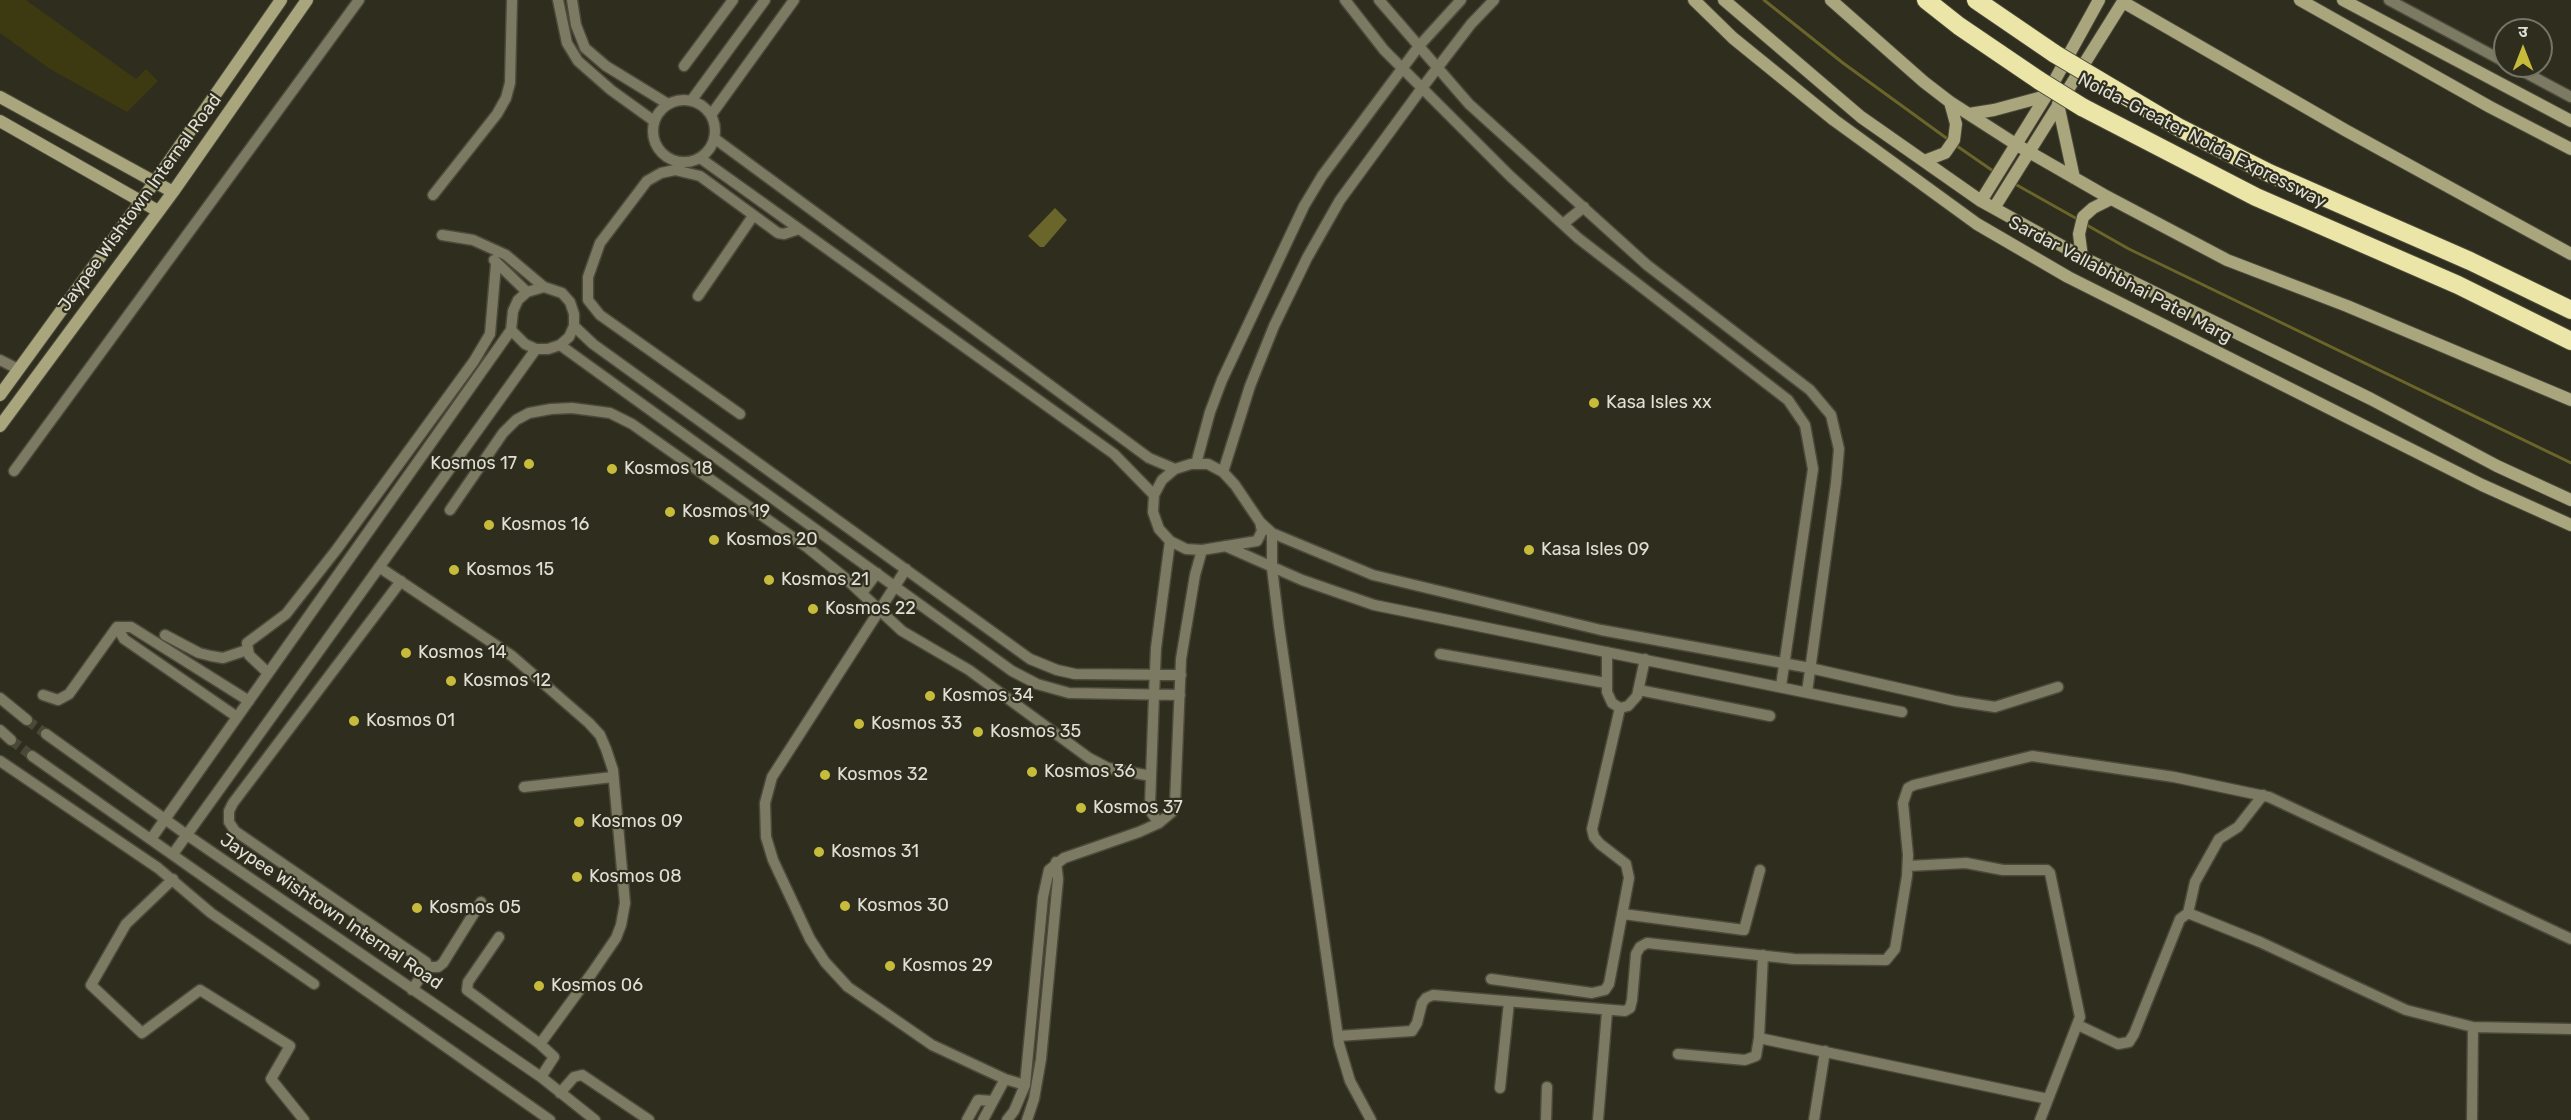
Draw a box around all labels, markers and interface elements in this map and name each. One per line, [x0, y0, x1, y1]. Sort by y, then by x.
north arrow [2493, 18, 2553, 78]
text: उ [2518, 22, 2528, 41]
street label: Noida-Greater Noida Expressway [2074, 69, 2330, 213]
street label: Jaypee Wishtown Internal Road [54, 90, 226, 316]
street label: Sardar Vallabhbhai Patel Marg [2005, 212, 2235, 348]
place label: Kasa Isles xx [1606, 392, 1712, 414]
marker: Kasa Isles xx [1587, 396, 1601, 410]
place label: Kosmos 17 [430, 453, 517, 475]
marker: Kosmos 17 [522, 457, 536, 471]
place label: Kosmos 18 [624, 458, 713, 480]
marker: Kosmos 18 [605, 462, 619, 476]
place label: Kosmos 19 [682, 501, 770, 523]
marker: Kosmos 19 [663, 505, 677, 519]
place label: Kosmos 16 [501, 514, 589, 536]
marker: Kosmos 16 [482, 518, 496, 532]
place label: Kosmos 20 [726, 529, 818, 551]
marker: Kosmos 20 [707, 533, 721, 547]
place label: Kasa Isles 09 [1541, 539, 1649, 561]
marker: Kasa Isles 09 [1522, 543, 1536, 557]
place label: Kosmos 15 [466, 559, 554, 581]
marker: Kosmos 15 [447, 563, 461, 577]
place label: Kosmos 21 [781, 569, 869, 591]
marker: Kosmos 21 [762, 573, 776, 587]
place label: Kosmos 22 [825, 598, 916, 620]
marker: Kosmos 22 [806, 602, 820, 616]
place label: Kosmos 14 [418, 642, 507, 664]
marker: Kosmos 14 [399, 646, 413, 660]
place label: Kosmos 12 [463, 670, 551, 692]
marker: Kosmos 12 [444, 674, 458, 688]
place label: Kosmos 34 [942, 685, 1034, 707]
marker: Kosmos 34 [923, 689, 937, 703]
place label: Kosmos 01 [366, 710, 455, 732]
place label: Kosmos 33 [871, 713, 962, 735]
marker: Kosmos 01 [347, 714, 361, 728]
marker: Kosmos 33 [852, 717, 866, 731]
place label: Kosmos 35 [990, 721, 1081, 743]
marker: Kosmos 35 [971, 725, 985, 739]
place label: Kosmos 36 [1044, 761, 1135, 783]
place label: Kosmos 32 [837, 764, 928, 786]
marker: Kosmos 36 [1025, 765, 1039, 779]
marker: Kosmos 32 [818, 768, 832, 782]
place label: Kosmos 37 [1093, 797, 1183, 819]
marker: Kosmos 37 [1074, 801, 1088, 815]
place label: Kosmos 09 [591, 811, 683, 833]
marker: Kosmos 09 [572, 815, 586, 829]
street label: Jaypee Wishtown Internal Road [216, 829, 446, 995]
place label: Kosmos 31 [831, 841, 919, 863]
marker: Kosmos 31 [812, 845, 826, 859]
place label: Kosmos 08 [589, 866, 682, 888]
marker: Kosmos 08 [570, 870, 584, 884]
place label: Kosmos 30 [857, 895, 949, 917]
place label: Kosmos 05 [429, 897, 521, 919]
marker: Kosmos 30 [838, 899, 852, 913]
marker: Kosmos 05 [410, 901, 424, 915]
place label: Kosmos 29 [902, 955, 993, 977]
marker: Kosmos 29 [883, 959, 897, 973]
place label: Kosmos 06 [551, 975, 643, 997]
marker: Kosmos 06 [532, 979, 546, 993]

